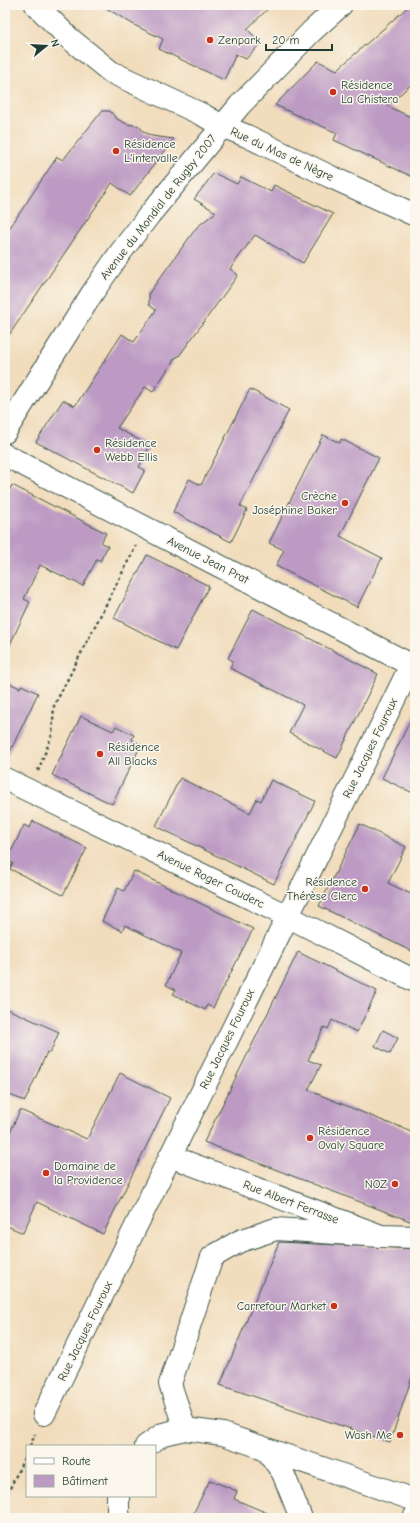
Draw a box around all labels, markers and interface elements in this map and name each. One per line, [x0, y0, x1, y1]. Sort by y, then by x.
north arrow [26, 26, 66, 66]
scale bar [266, 26, 332, 52]
place label: Zenpark [218, 33, 261, 47]
text: 20 m [272, 33, 300, 47]
marker: Zenpark [205, 35, 215, 45]
text: N [48, 38, 62, 48]
place label: Résidence La Chistera [341, 78, 398, 106]
marker: Résidence La Chistera [328, 87, 338, 97]
street label: Rue du Mas de Nègre [228, 124, 336, 184]
street label: Avenue du Mondial de Rugby 2007 [97, 131, 219, 282]
place label: Résidence L'intervalle [124, 137, 178, 165]
marker: Résidence L'intervalle [111, 146, 121, 156]
place label: Résidence Webb Ellis [105, 436, 158, 464]
marker: Résidence Webb Ellis [92, 445, 102, 455]
place label: Crèche Joséphine Baker [252, 489, 337, 517]
marker: Crèche Joséphine Baker [340, 498, 350, 508]
street label: Avenue Jean Prat [165, 533, 252, 587]
street label: Rue Jacques Fouroux [340, 695, 400, 800]
place label: Résidence All Blacks [108, 740, 160, 768]
marker: Résidence All Blacks [95, 749, 105, 759]
street label: Avenue Roger Couderc [155, 847, 267, 911]
place label: Résidence Thérèse Clerc [287, 875, 357, 903]
marker: Résidence Thérèse Clerc [360, 884, 370, 894]
street label: Rue Jacques Fouroux [197, 986, 257, 1091]
place label: Résidence Ovaly Square [318, 1124, 384, 1152]
marker: Résidence Ovaly Square [305, 1133, 315, 1143]
place label: Domaine de la Providence [54, 1159, 123, 1187]
marker: Domaine de la Providence [41, 1168, 51, 1178]
street label: Rue Albert Ferrasse [241, 1177, 341, 1227]
place label: NOZ [365, 1177, 387, 1191]
marker: NOZ [390, 1179, 400, 1189]
street label: Rue Jacques Fouroux [55, 1278, 115, 1383]
place label: Carrefour Market [237, 1299, 327, 1313]
marker: Carrefour Market [329, 1301, 339, 1311]
place label: Wash Me [345, 1428, 392, 1442]
marker: Wash Me [395, 1430, 405, 1440]
legend [26, 1445, 156, 1497]
text: Route [62, 1454, 91, 1468]
text: Bâtiment [62, 1474, 108, 1488]

